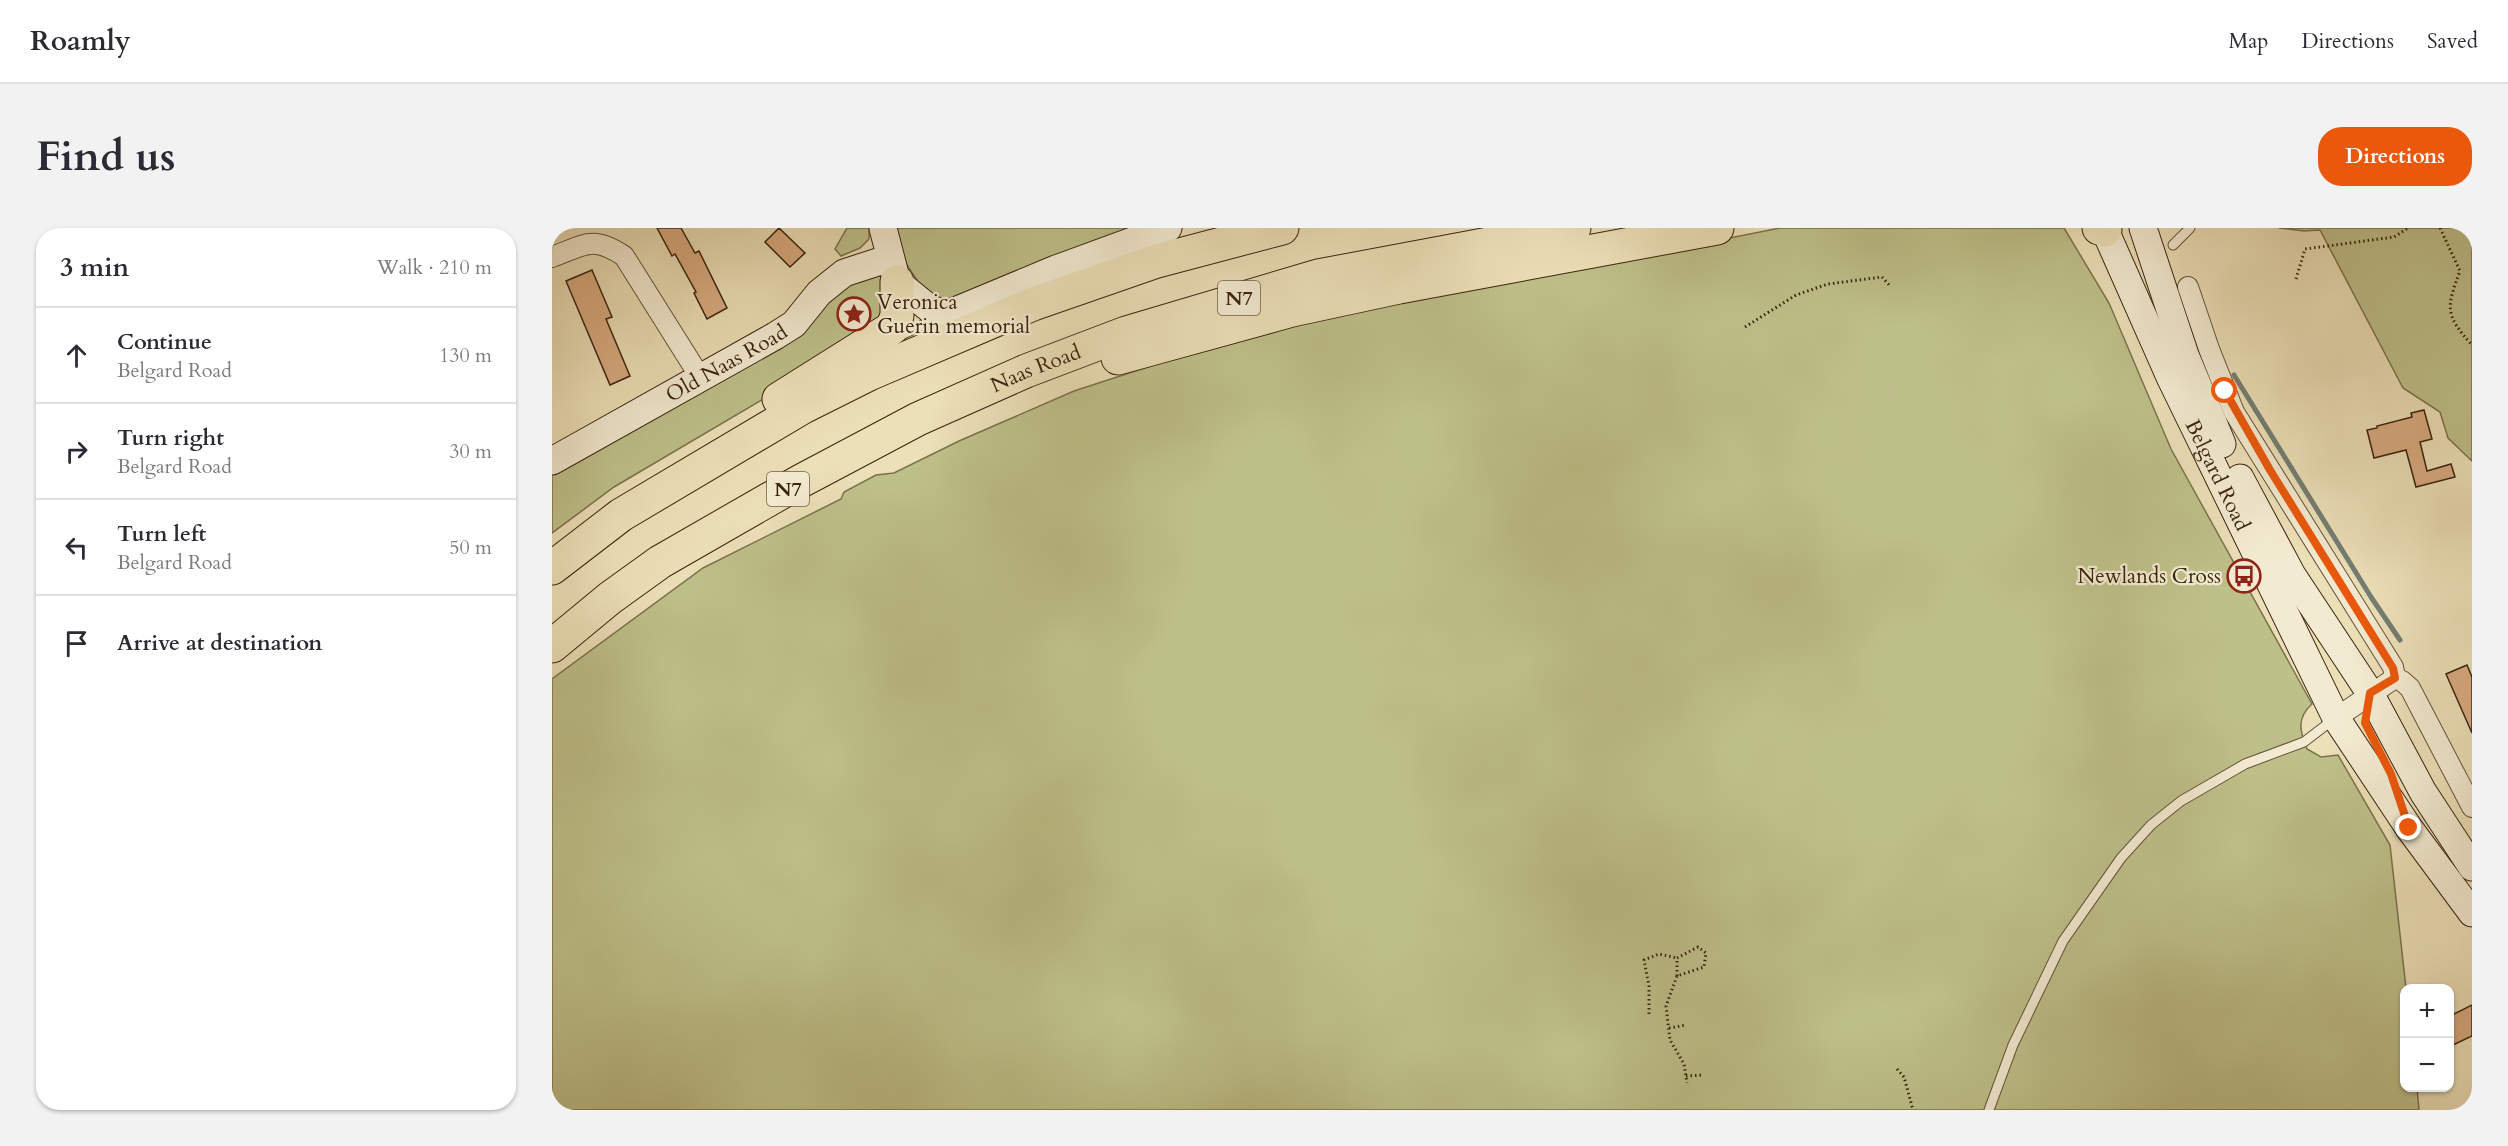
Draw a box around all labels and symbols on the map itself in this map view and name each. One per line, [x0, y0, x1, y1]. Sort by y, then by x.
road number: N7 [1218, 281, 1260, 315]
place label: Veronica Guerin memorial [877, 288, 1030, 341]
place icon: Veronica Guerin memorial [836, 296, 872, 332]
street label: Old Naas Road [660, 317, 793, 409]
street label: Naas Road [986, 337, 1085, 400]
route start [2211, 377, 2237, 403]
street label: Belgard Road [2178, 414, 2257, 536]
road number: N7 [767, 472, 809, 506]
bus stop icon: Newlands Cross [2226, 558, 2262, 594]
place label: Newlands Cross [2077, 562, 2221, 591]
route end [2395, 814, 2421, 840]

